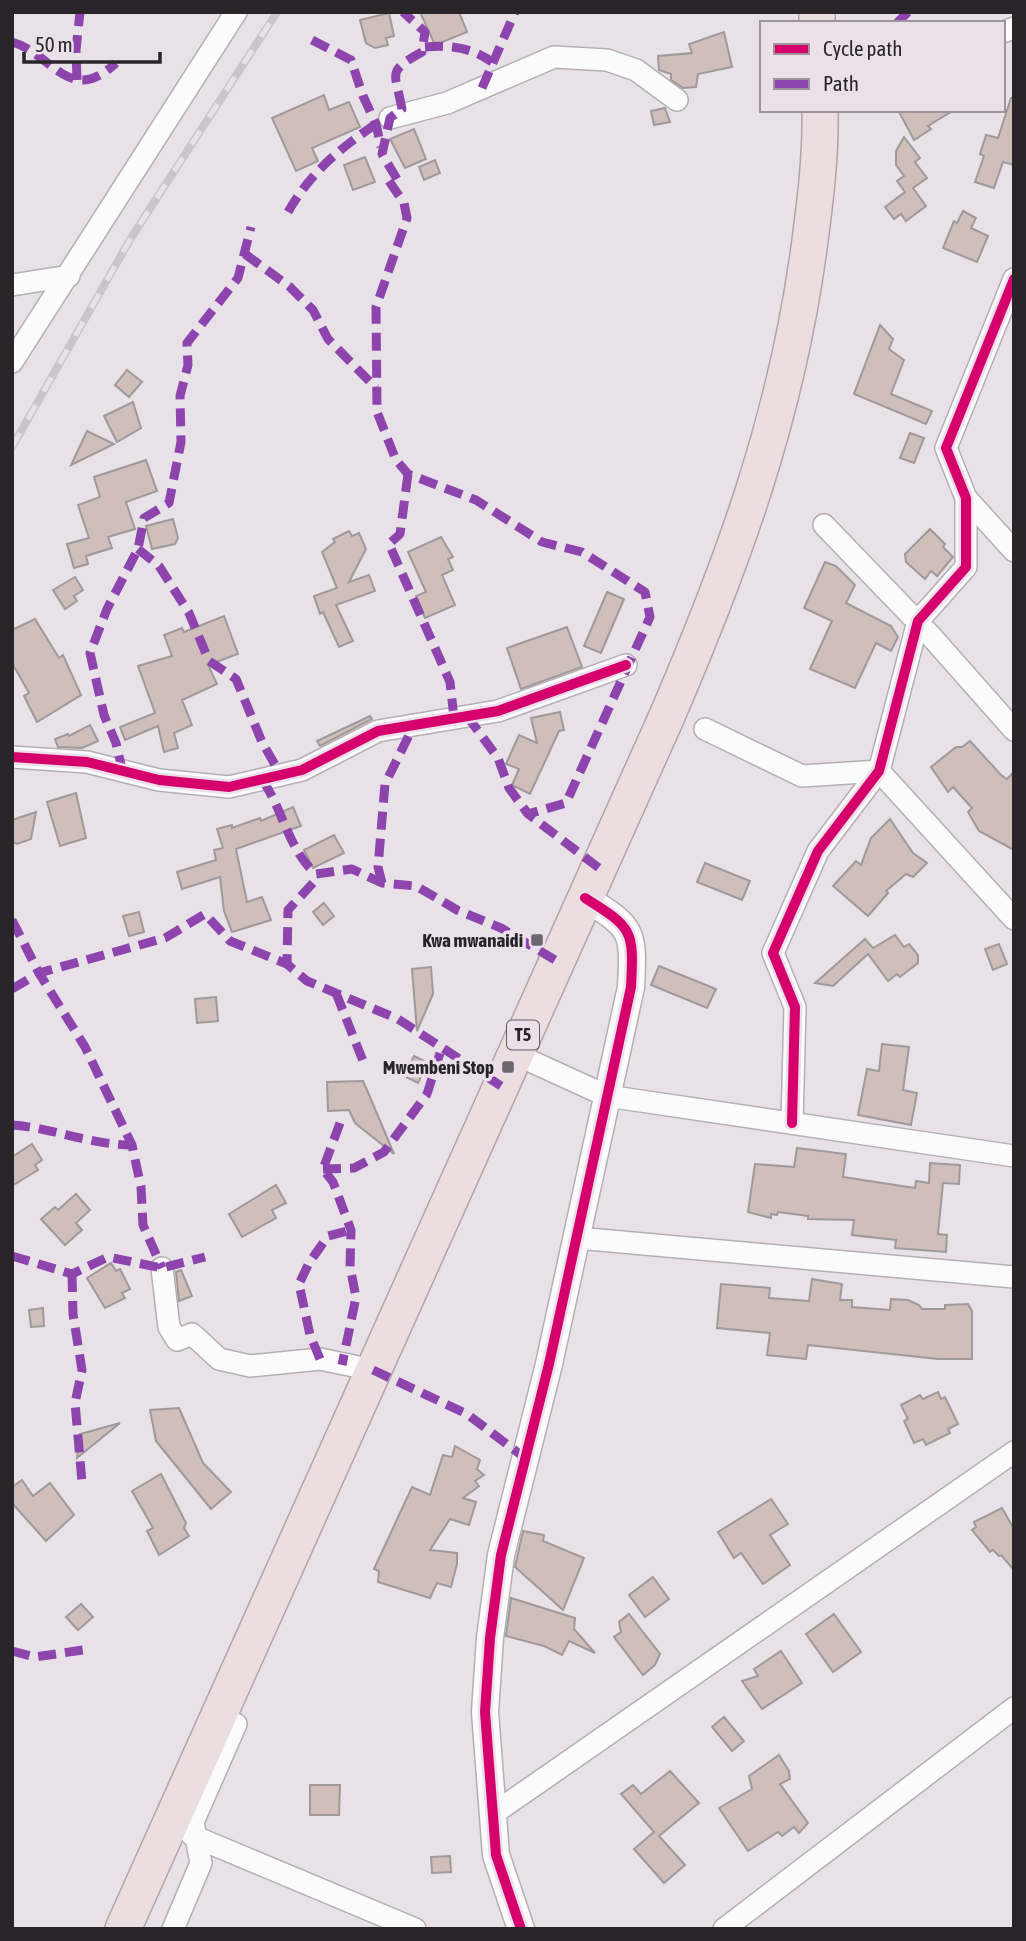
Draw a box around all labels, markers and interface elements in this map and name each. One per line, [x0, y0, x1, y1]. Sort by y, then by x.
scale bar [24, 21, 161, 65]
legend [760, 21, 1005, 112]
text: 50 m [35, 32, 73, 56]
text: Cycle path [823, 36, 902, 60]
text: Path [823, 71, 859, 95]
place label: Kwa mwanaidi [422, 929, 523, 951]
marker: Kwa mwanaidi [529, 932, 545, 948]
road number: T5 [507, 1020, 539, 1050]
place label: Mwembeni Stop [383, 1056, 494, 1078]
marker: Mwembeni Stop [500, 1059, 516, 1075]

